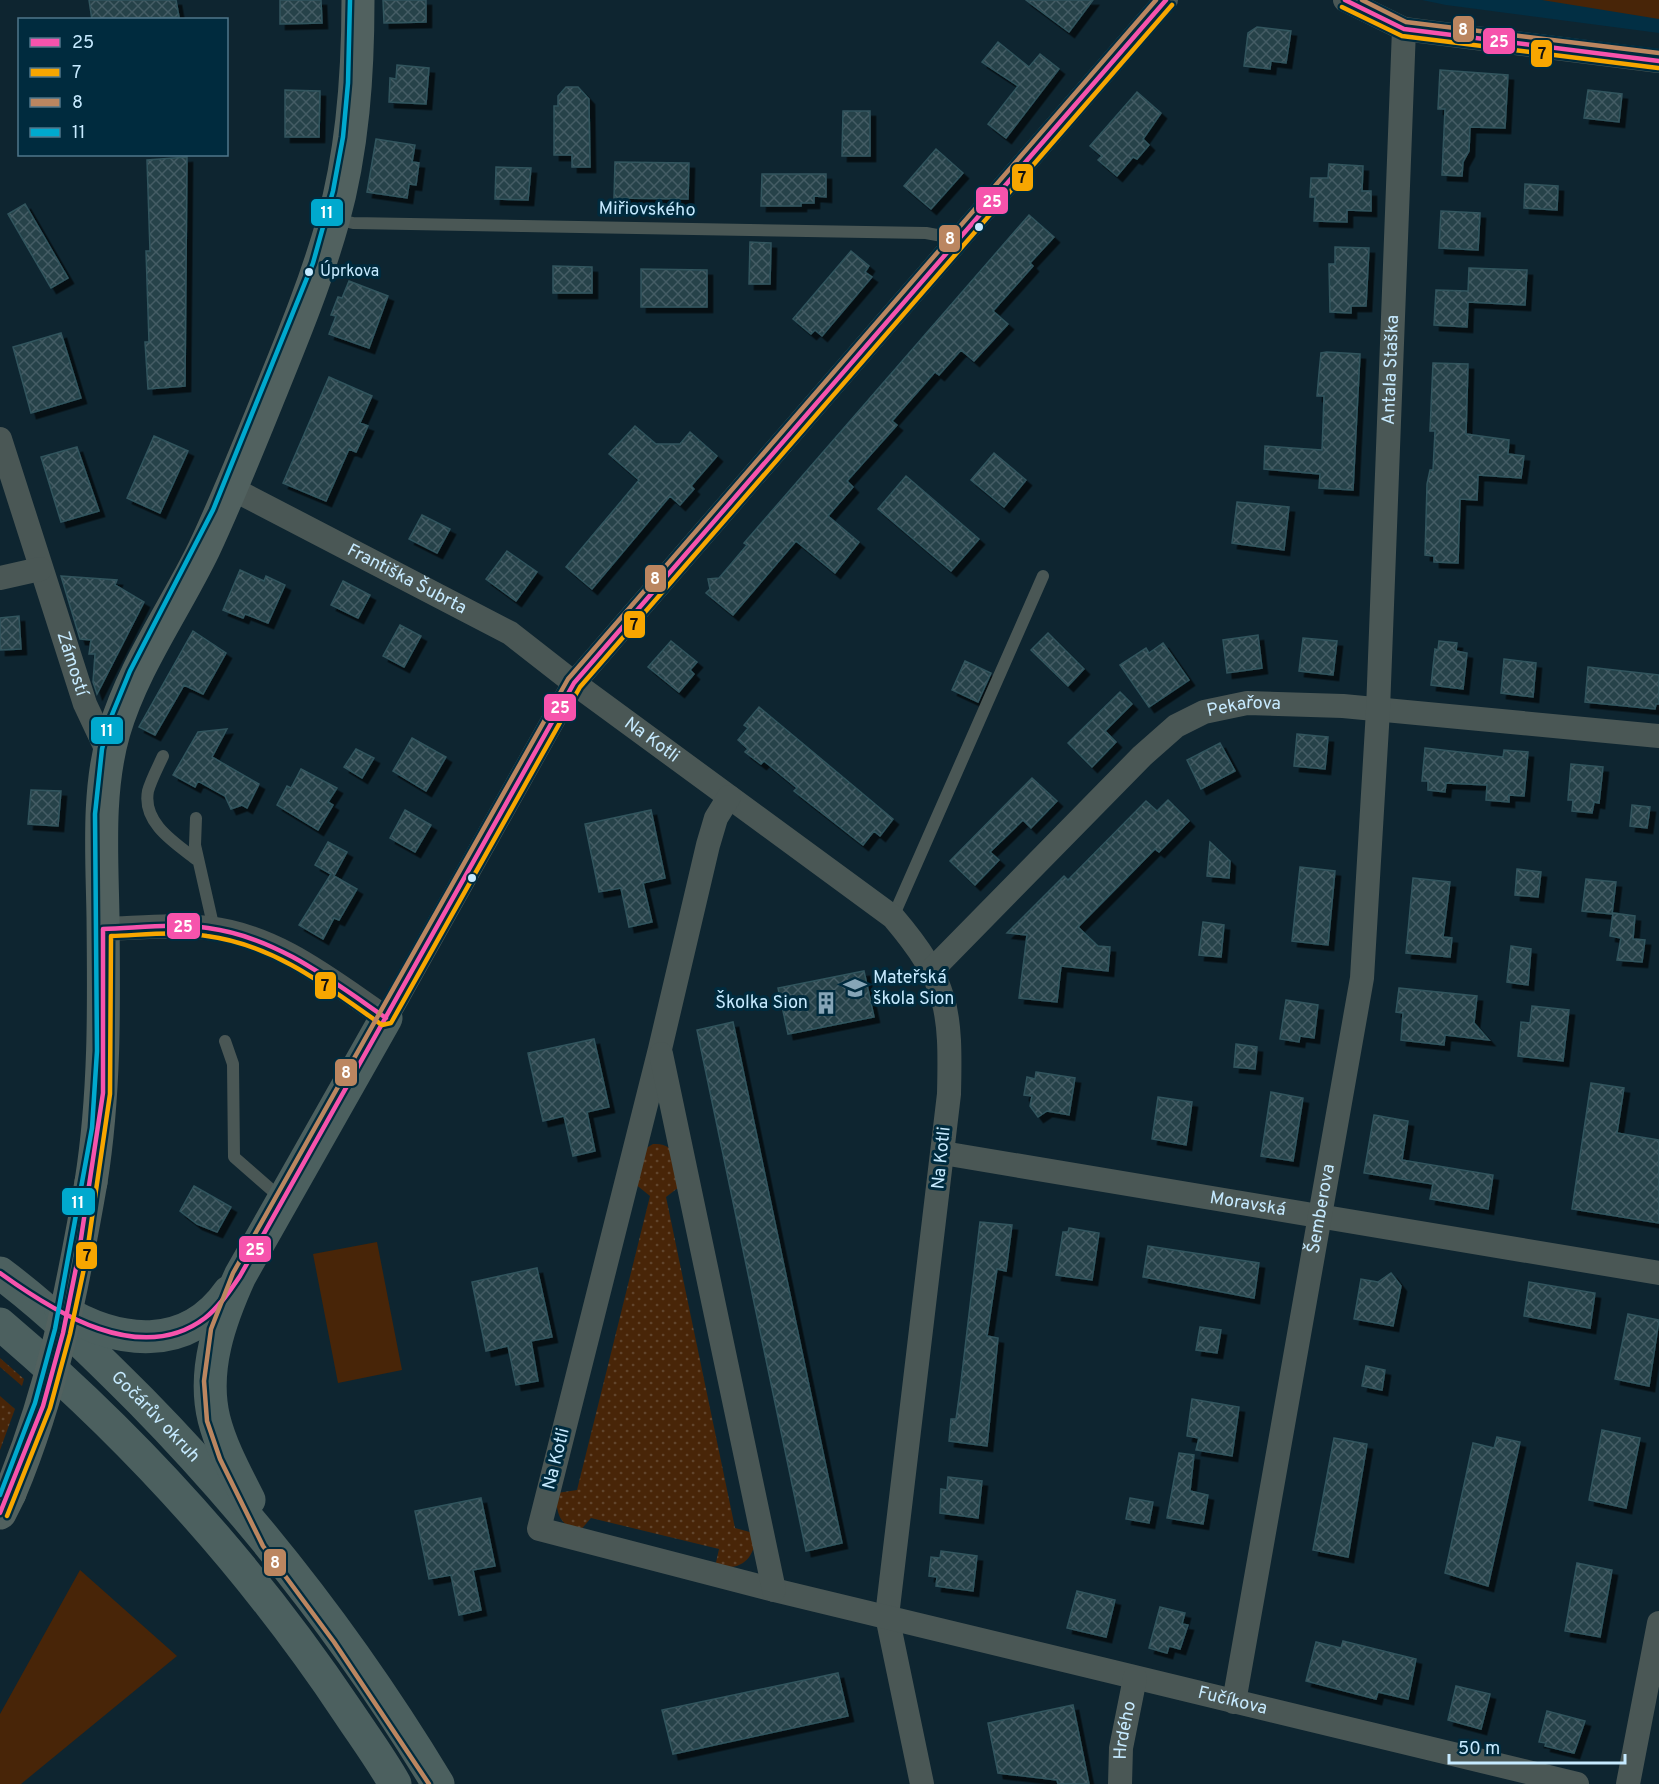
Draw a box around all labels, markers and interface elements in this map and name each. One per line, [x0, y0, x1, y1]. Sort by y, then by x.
line badge: 8 [1452, 15, 1475, 43]
legend [18, 18, 228, 156]
text: 8 [1458, 21, 1468, 41]
line badge: 25 [1482, 27, 1516, 55]
text: 25 [72, 32, 94, 55]
text: 25 [1489, 33, 1509, 53]
line badge: 7 [1530, 39, 1553, 68]
text: 7 [1538, 45, 1546, 65]
text: 7 [72, 62, 81, 85]
text: 8 [72, 92, 83, 115]
text: 11 [72, 122, 85, 145]
line badge: 7 [1011, 163, 1034, 192]
text: 7 [1018, 169, 1026, 189]
line badge: 25 [975, 186, 1009, 215]
text: 25 [982, 193, 1002, 213]
line badge: 11 [310, 198, 344, 227]
street label: Miřiovského [598, 198, 696, 222]
text: 11 [321, 204, 333, 224]
unlabelled marker [973, 221, 985, 233]
line badge: 8 [938, 224, 961, 253]
text: 8 [945, 230, 955, 250]
place label: Úprkova [320, 260, 379, 282]
marker: Úprkova [303, 266, 315, 278]
street label: Antala Staška [1377, 314, 1405, 426]
street label: Františka Šubrta [343, 539, 470, 620]
line badge: 8 [644, 564, 667, 593]
text: 8 [650, 570, 660, 590]
line badge: 7 [623, 610, 646, 639]
text: 7 [630, 616, 638, 636]
street label: Zámostí [51, 629, 94, 700]
street label: Pekařova [1205, 691, 1281, 723]
line badge: 25 [543, 693, 577, 722]
text: 25 [550, 699, 570, 719]
street label: Na Kotli [619, 712, 684, 768]
line badge: 11 [90, 716, 124, 745]
text: 11 [101, 722, 113, 742]
unlabelled marker [466, 872, 478, 884]
line badge: 25 [166, 912, 201, 940]
text: 25 [173, 918, 193, 938]
place label: Mateřská škola Sion [873, 967, 954, 1011]
line badge: 7 [314, 971, 337, 1000]
school or university icon: Mateřská škola Sion [842, 975, 868, 1001]
text: 7 [321, 977, 329, 997]
place label: Školka Sion [715, 990, 808, 1015]
building icon: Školka Sion [813, 990, 839, 1016]
line badge: 8 [334, 1058, 358, 1087]
text: 8 [341, 1064, 351, 1084]
street label: Na Kotli [927, 1126, 957, 1190]
street label: Šemberova [1300, 1162, 1340, 1255]
street label: Moravská [1208, 1186, 1288, 1222]
line badge: 11 [61, 1187, 96, 1216]
text: 11 [72, 1194, 84, 1214]
line badge: 25 [238, 1235, 272, 1263]
line badge: 7 [75, 1241, 98, 1270]
text: 25 [245, 1241, 265, 1261]
text: 7 [83, 1247, 91, 1267]
street label: Gočárův okruh [106, 1366, 205, 1467]
street label: Na Kotli [538, 1426, 576, 1492]
line badge: 8 [263, 1548, 287, 1577]
text: 8 [270, 1554, 280, 1574]
street label: Fučíkova [1196, 1681, 1270, 1720]
street label: Hrdého [1109, 1699, 1142, 1760]
scale bar [1449, 1727, 1624, 1765]
text: 50 m [1458, 1738, 1500, 1761]

